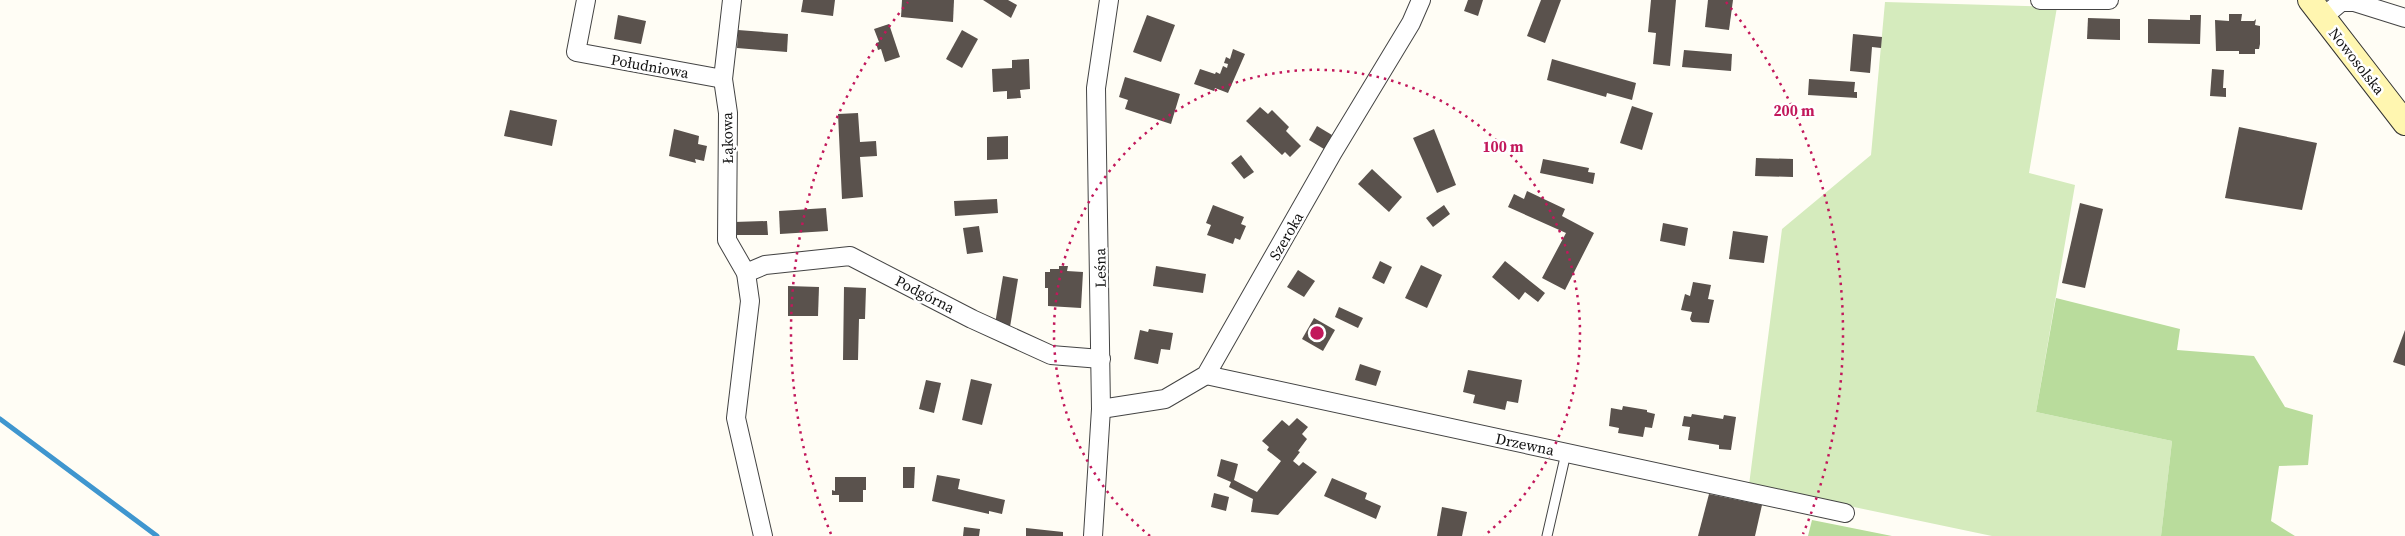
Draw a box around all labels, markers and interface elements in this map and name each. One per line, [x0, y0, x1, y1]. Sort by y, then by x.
street label: Nowosolska [2324, 23, 2390, 99]
street label: Południowa [609, 49, 691, 83]
text: 200 m [1773, 100, 1815, 121]
street label: Łąkowa [716, 112, 738, 164]
text: 100 m [1482, 136, 1524, 157]
street label: Szeroka [1264, 208, 1308, 264]
street label: Leśna [1089, 248, 1111, 288]
street label: Podgórna [892, 270, 959, 318]
centre of rings [1308, 324, 1326, 342]
street label: Drzewna [1494, 428, 1557, 461]

